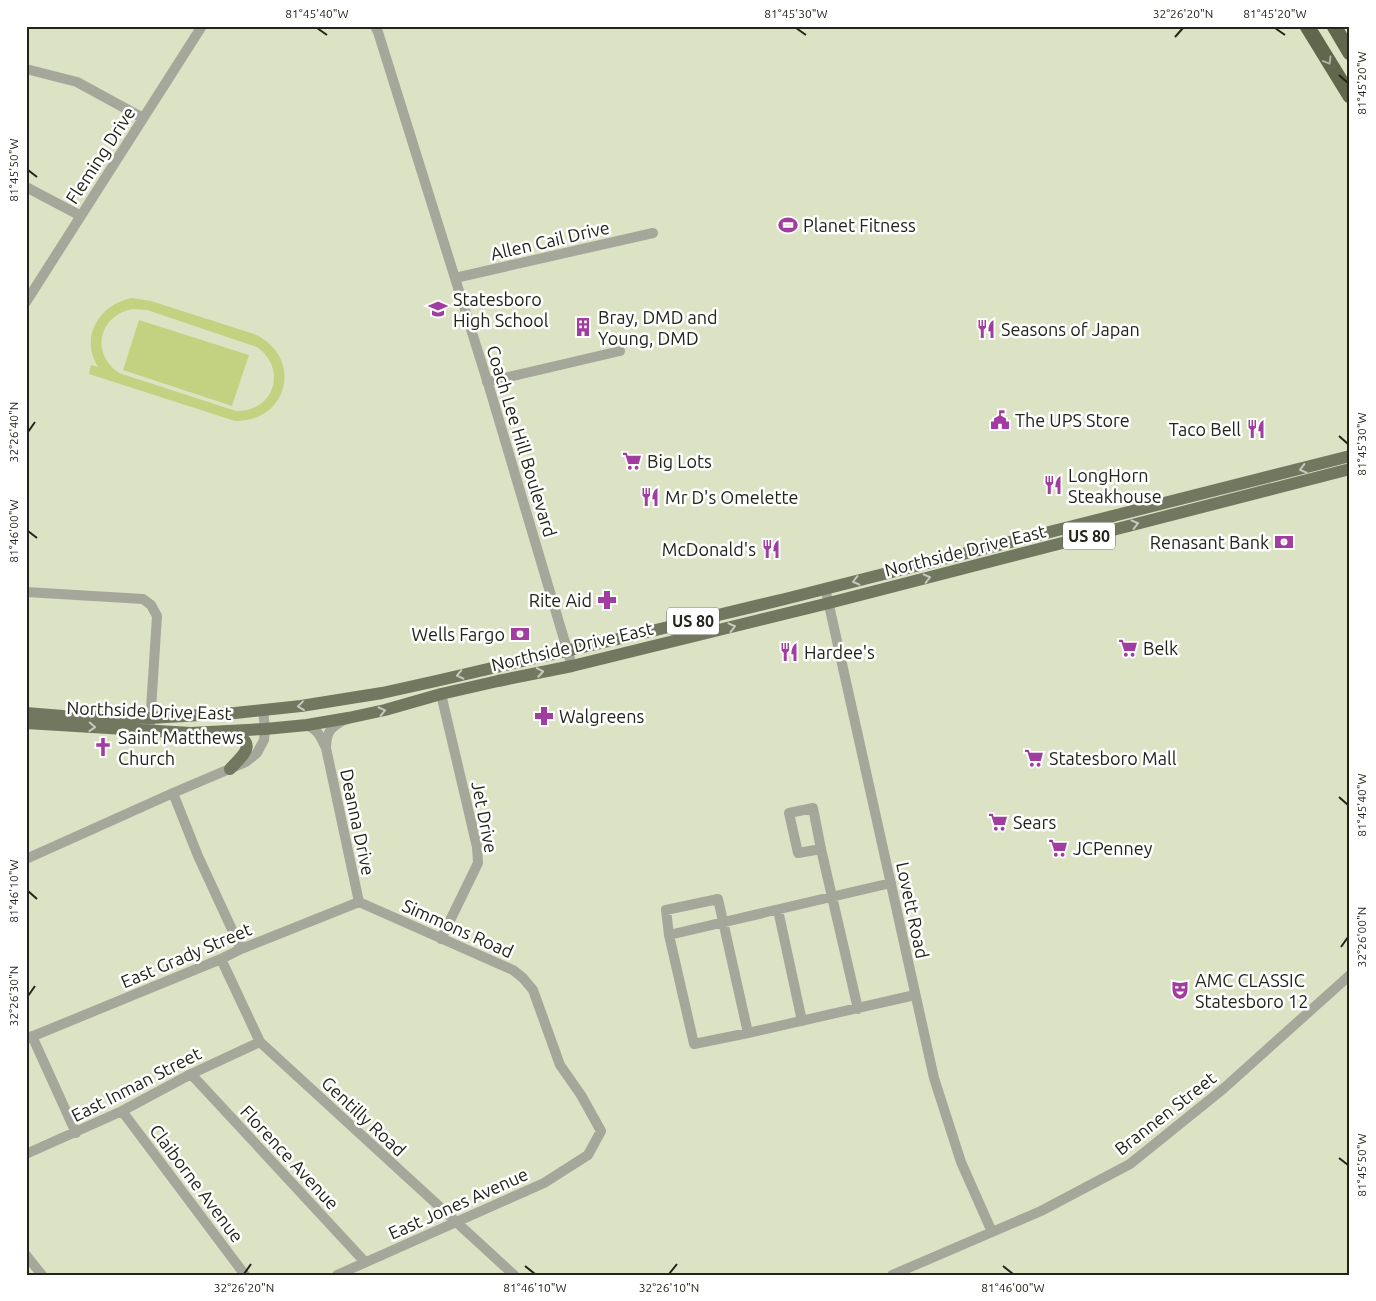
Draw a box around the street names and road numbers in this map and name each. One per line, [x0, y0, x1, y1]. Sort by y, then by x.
street label: Fleming Drive [61, 103, 139, 207]
street label: Allen Cail Drive [489, 217, 611, 263]
street label: Coach Lee Hill Boulevard [483, 343, 561, 539]
street label: Northside Drive East [882, 520, 1048, 580]
road number: US 80 [1063, 522, 1115, 550]
road number: US 80 [667, 608, 719, 634]
street label: Northside Drive East [489, 618, 655, 674]
street label: Northside Drive East [66, 697, 232, 723]
street label: Deanna Drive [337, 767, 379, 877]
street label: Jet Drive [468, 779, 502, 855]
street label: Lovett Road [893, 860, 933, 960]
street label: Simmons Road [400, 895, 516, 961]
street label: East Grady Street [118, 918, 254, 992]
street label: East Inman Street [68, 1043, 204, 1125]
street label: Brannen Street [1111, 1067, 1219, 1159]
street label: Gentilly Road [318, 1072, 410, 1160]
street label: Florence Avenue [237, 1101, 343, 1213]
street label: Claiborne Avenue [146, 1120, 248, 1246]
street label: East Jones Avenue [385, 1163, 531, 1243]

